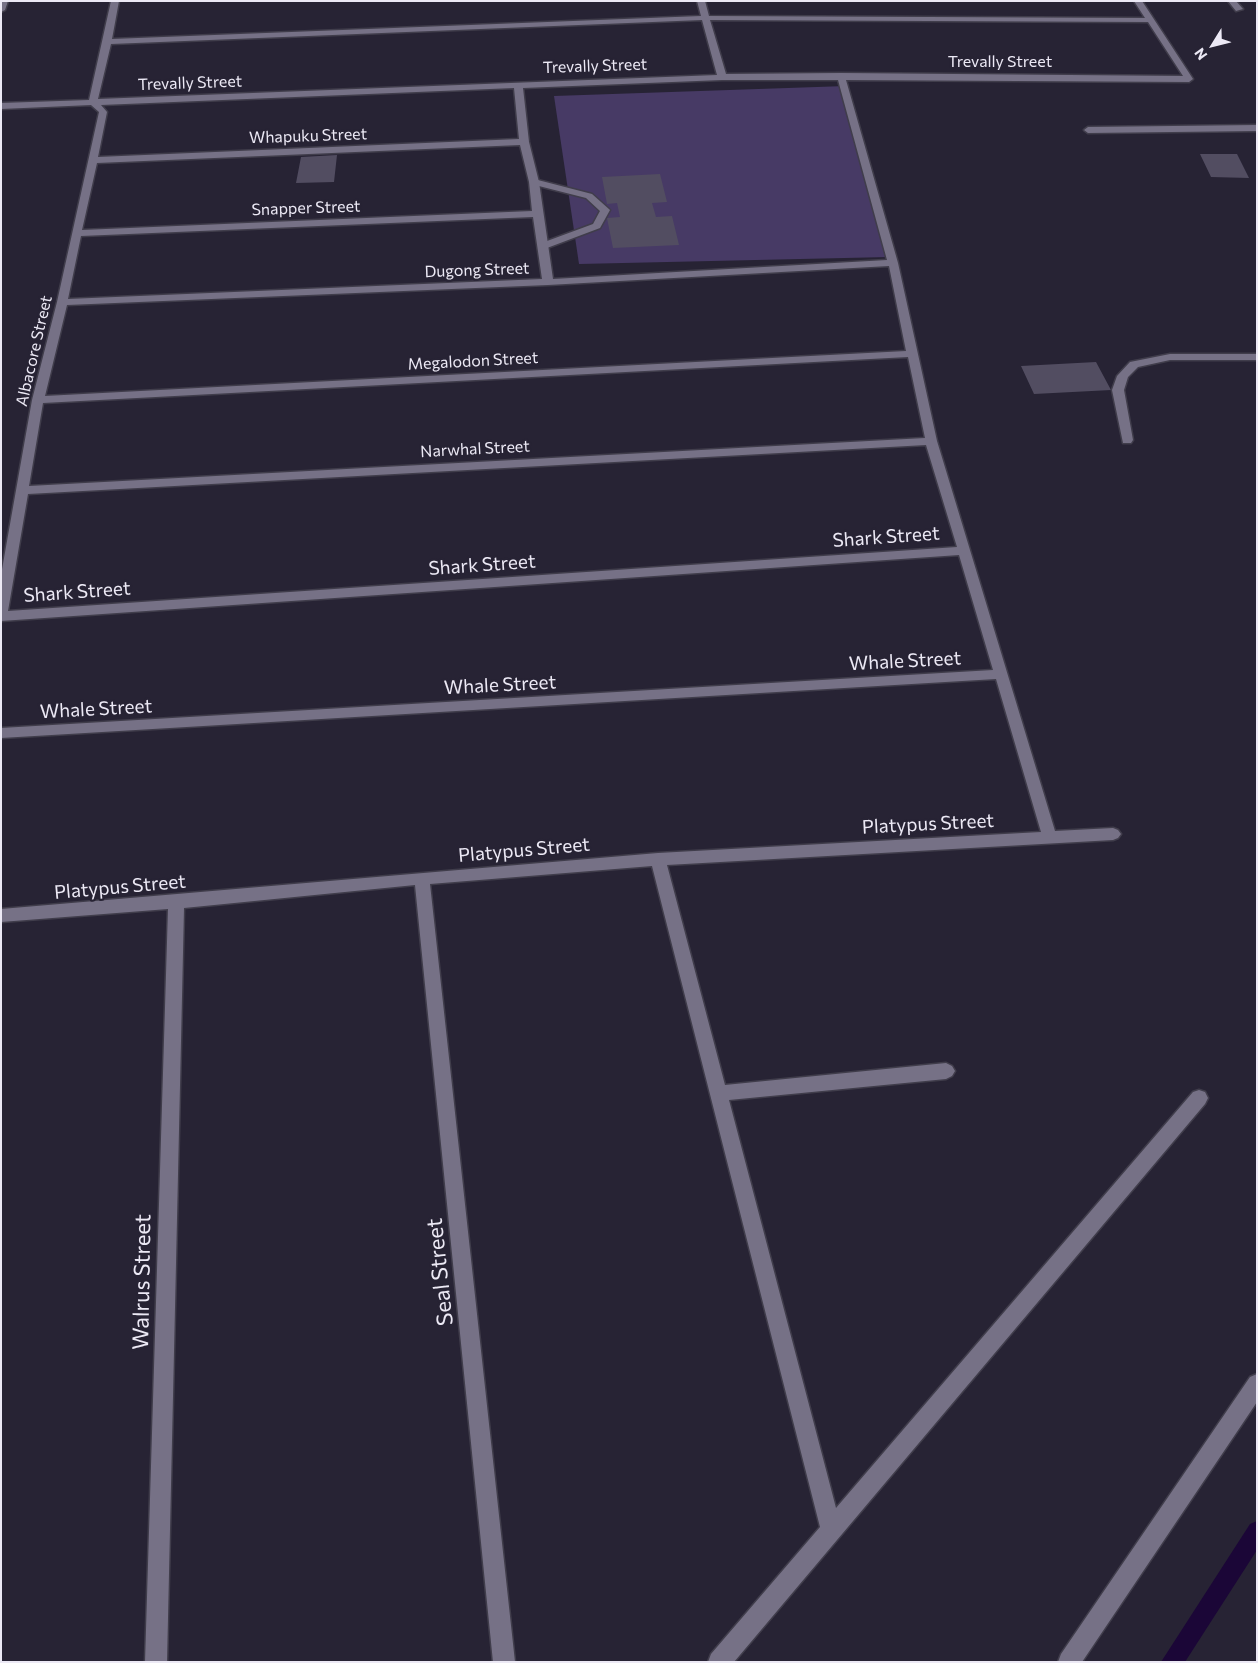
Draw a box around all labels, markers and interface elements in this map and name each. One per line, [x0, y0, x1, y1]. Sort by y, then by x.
north arrow [1188, 20, 1238, 70]
text: N [1190, 45, 1210, 63]
street label: Trevally Street [948, 52, 1052, 72]
street label: Trevally Street [543, 55, 647, 77]
street label: Trevally Street [138, 72, 242, 94]
street label: Whapuku Street [249, 124, 367, 148]
street label: Snapper Street [251, 197, 361, 219]
street label: Dugong Street [424, 259, 530, 281]
street label: Albacore Street [12, 294, 56, 408]
street label: Megalodon Street [407, 348, 539, 374]
street label: Narwhal Street [420, 437, 530, 461]
street label: Shark Street [832, 522, 940, 552]
street label: Shark Street [428, 550, 536, 580]
street label: Shark Street [23, 577, 131, 607]
street label: Whale Street [848, 647, 962, 675]
street label: Whale Street [443, 671, 557, 699]
street label: Whale Street [39, 695, 153, 723]
street label: Platypus Street [861, 809, 995, 839]
street label: Platypus Street [457, 833, 591, 867]
street label: Platypus Street [53, 870, 187, 904]
street label: Walrus Street [128, 1214, 156, 1350]
street label: Seal Street [421, 1217, 459, 1327]

